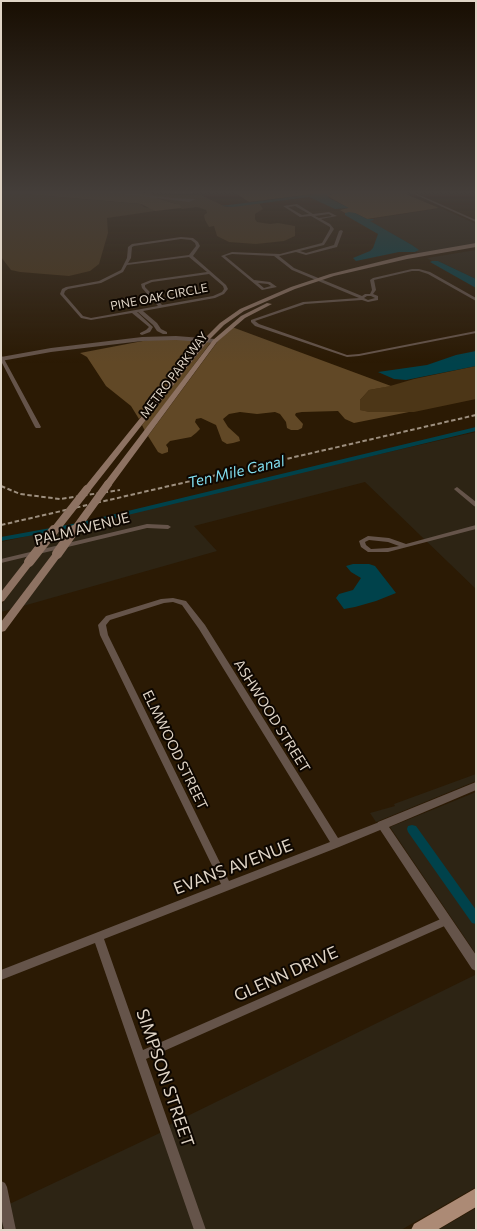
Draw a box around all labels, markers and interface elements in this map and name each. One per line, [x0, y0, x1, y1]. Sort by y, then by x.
street label: PINE OAK CIRCLE [109, 280, 209, 314]
street label: METRO PARKWAY [137, 329, 211, 421]
water label: Ten Mile Canal [186, 452, 286, 492]
street label: PALM AVENUE [33, 509, 131, 549]
street label: ASHWOOD STREET [230, 656, 314, 776]
street label: ELMWOOD STREET [139, 687, 211, 813]
street label: EVANS AVENUE [171, 835, 295, 899]
street label: GLENN DRIVE [231, 942, 341, 1006]
street label: SIMPSON STREET [132, 1006, 198, 1150]

